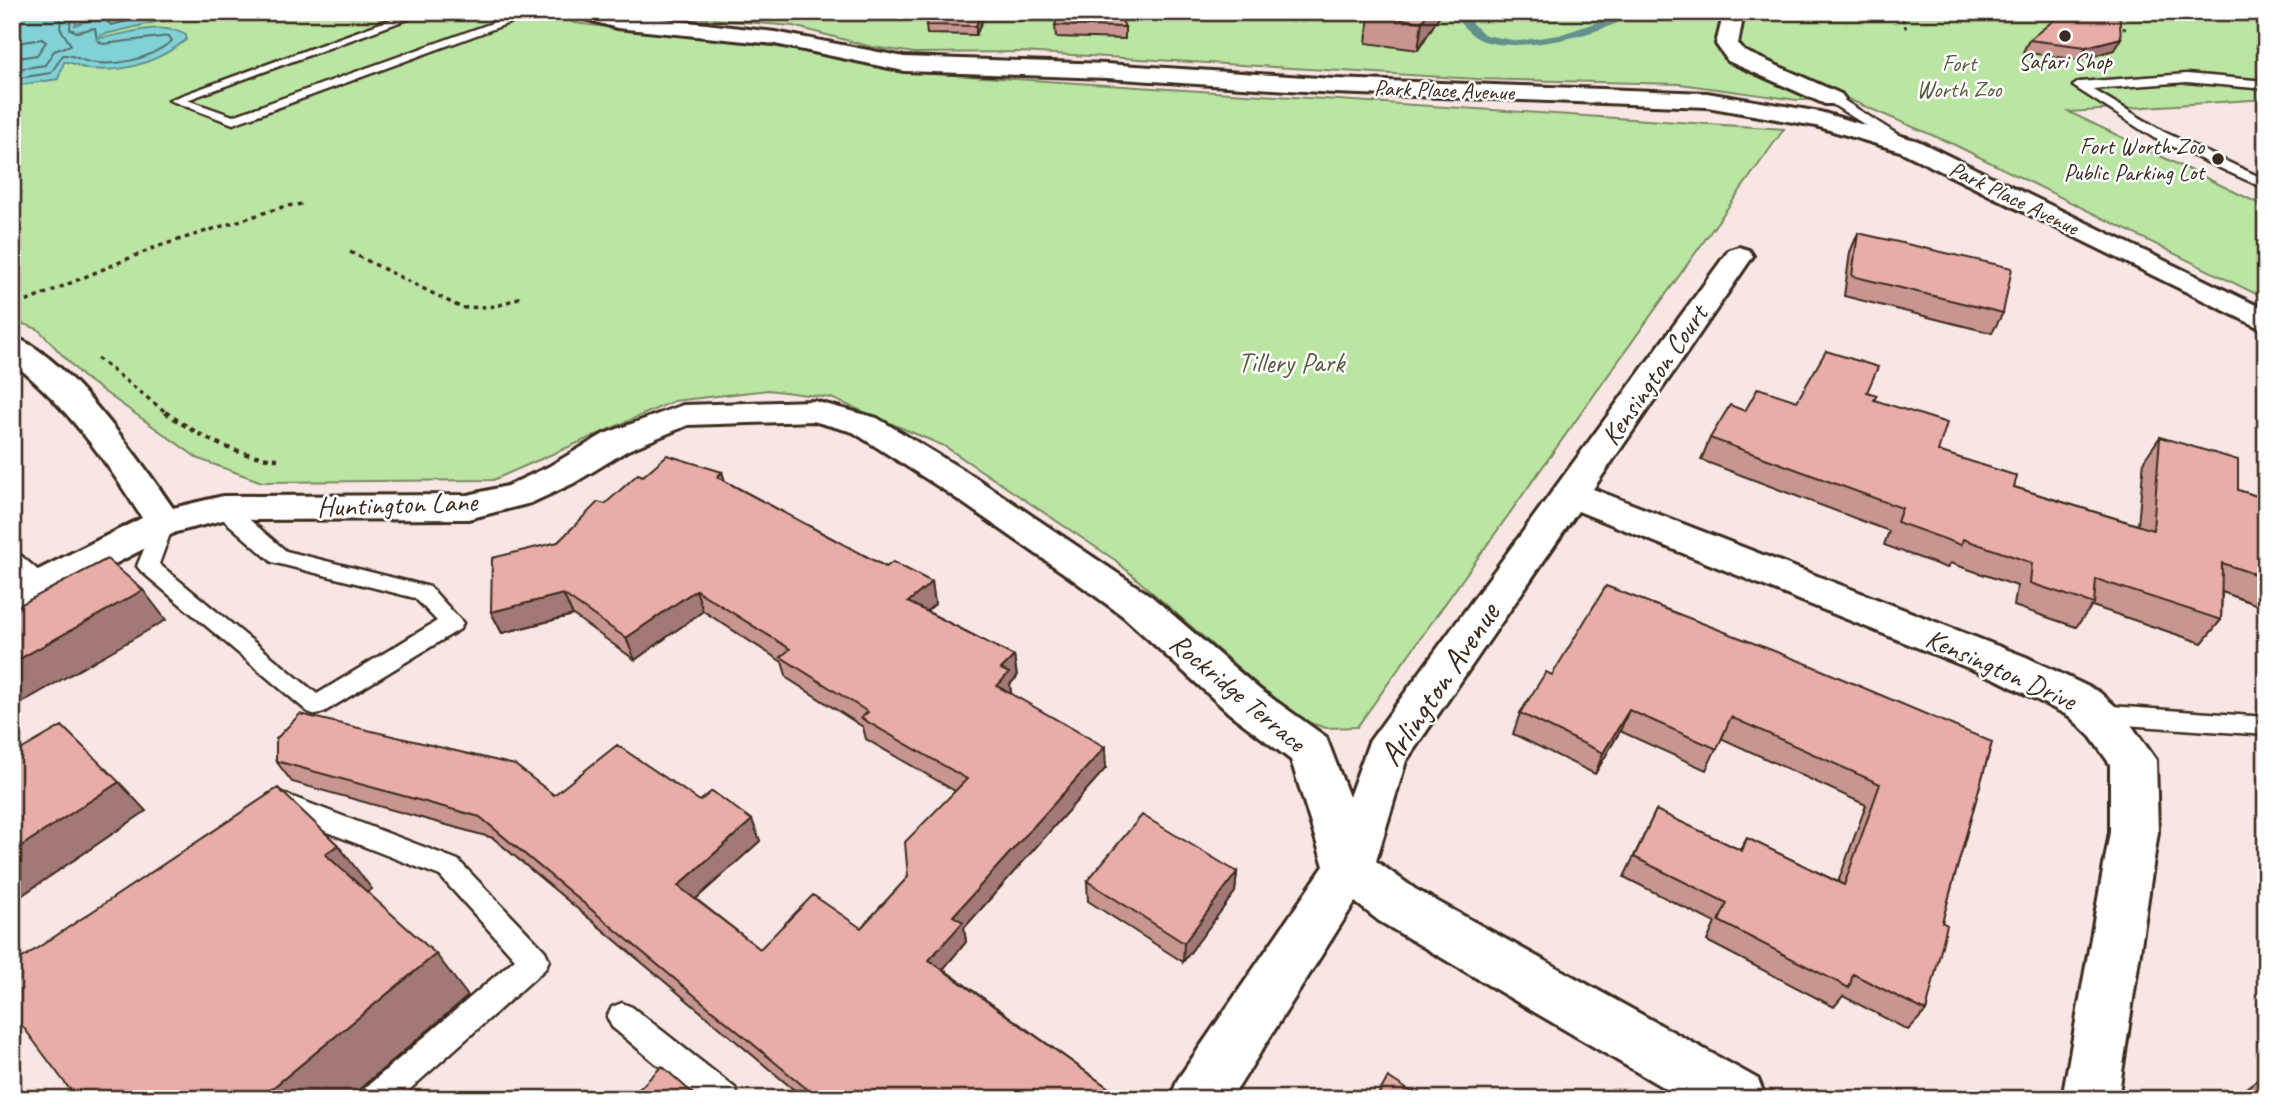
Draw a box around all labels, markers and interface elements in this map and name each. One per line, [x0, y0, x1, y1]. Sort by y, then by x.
marker: Safari Shop [2057, 28, 2073, 44]
place label: Safari Shop [2018, 47, 2113, 76]
park label: Fort Worth Zoo [1917, 49, 2003, 104]
street label: Park Place Avenue [1373, 73, 1516, 107]
place label: Fort Worth Zoo Public Parking Lot [2064, 132, 2206, 187]
marker: Fort Worth Zoo Public Parking Lot [2210, 151, 2226, 167]
street label: Park Place Avenue [1945, 154, 2085, 242]
street label: Kensington Court [1593, 296, 1717, 452]
park label: Tillery Park [1238, 345, 1346, 380]
street label: Huntington Lane [316, 484, 480, 524]
street label: Arlington Avenue [1369, 593, 1510, 774]
street label: Kensington Drive [1920, 620, 2083, 718]
street label: Rockridge Terrace [1163, 625, 1315, 760]

